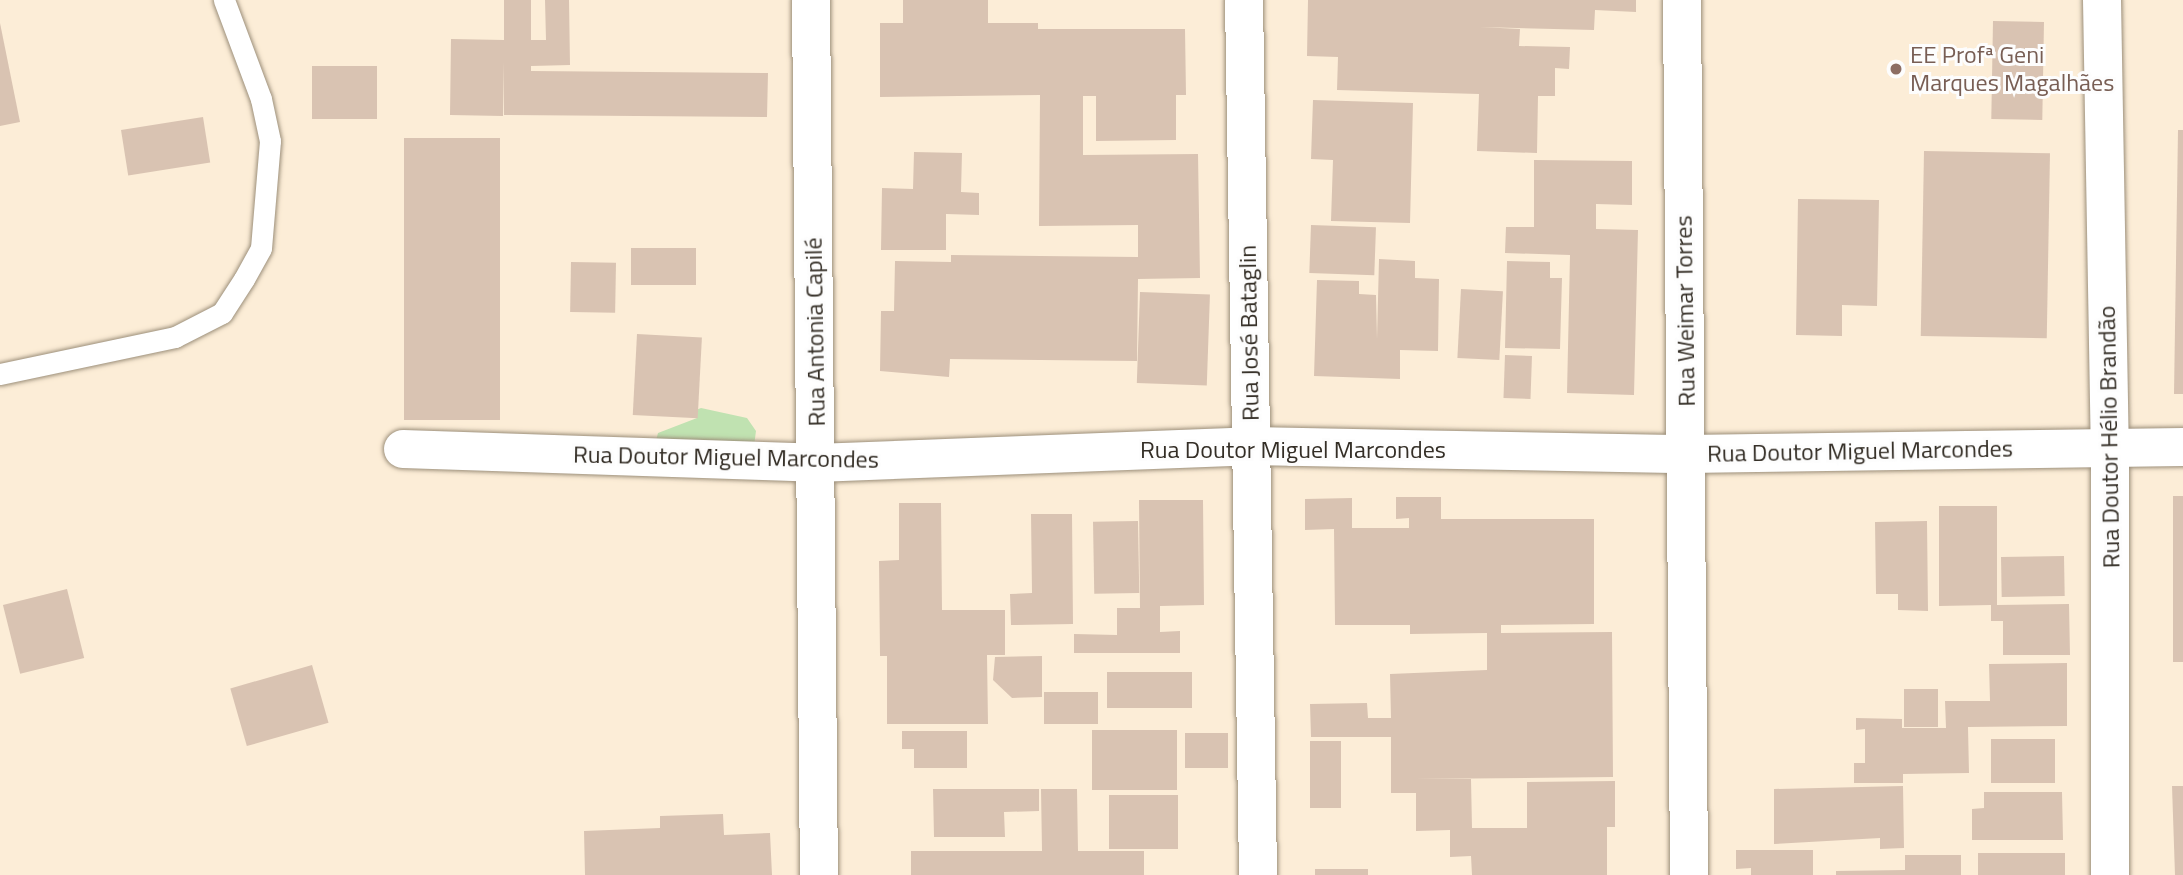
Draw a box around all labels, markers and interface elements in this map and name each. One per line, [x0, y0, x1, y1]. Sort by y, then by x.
place label: EE Profª Geni Marques Magalhães [1910, 41, 2114, 97]
marker: EE Profª Geni Marques Magalhães [1888, 61, 1904, 77]
street label: Rua Weimar Torres [1669, 215, 1701, 407]
street label: Rua Antonia Capilé [799, 237, 831, 427]
street label: Rua José Bataglin [1233, 245, 1265, 421]
street label: Rua Doutor Hélio Brandão [2092, 305, 2126, 569]
street label: Rua Doutor Miguel Marcondes [1707, 434, 2013, 468]
street label: Rua Doutor Miguel Marcondes [1140, 436, 1446, 464]
street label: Rua Doutor Miguel Marcondes [573, 440, 879, 474]

